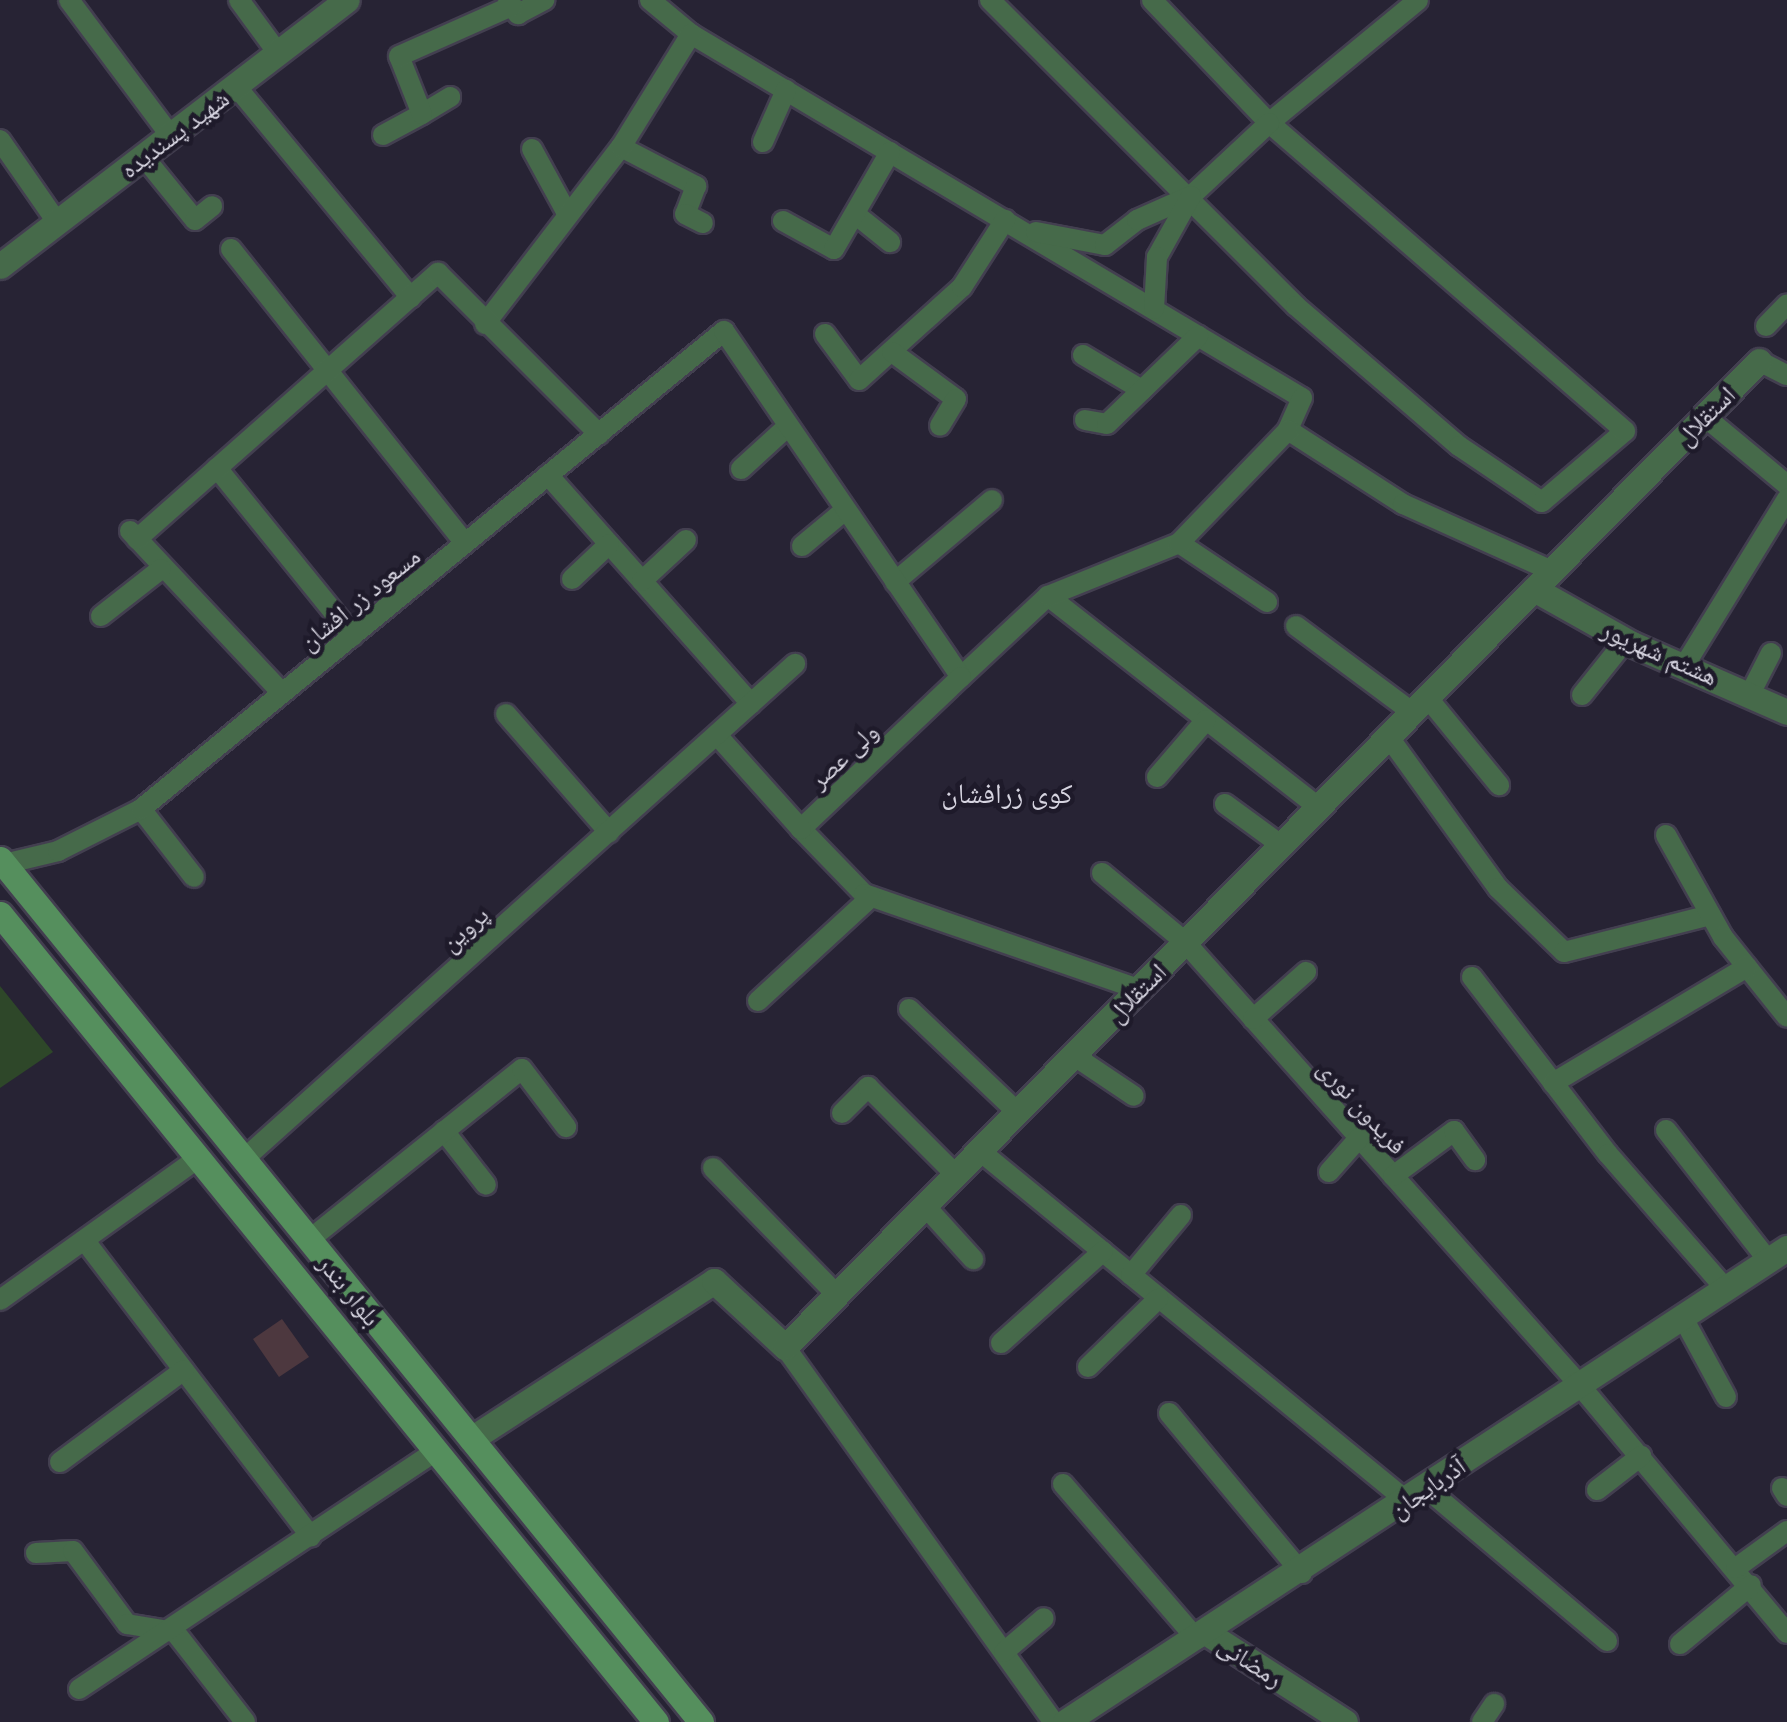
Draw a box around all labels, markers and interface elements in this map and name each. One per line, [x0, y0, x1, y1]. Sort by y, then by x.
street label: شهید پسندیده [114, 82, 234, 184]
street label: استقلال [1669, 379, 1741, 451]
street label: مسعود زر افشان [293, 540, 425, 656]
street label: هشتم شهریور [1597, 613, 1723, 691]
street label: ولی عصر [802, 716, 884, 794]
district label: کوی زرافشان [941, 775, 1073, 809]
street label: پروین [434, 899, 494, 957]
street label: استقلال [1100, 956, 1172, 1028]
street label: فریدون نوری [1313, 1052, 1413, 1160]
street label: بلوار بندر [312, 1249, 388, 1331]
street label: آذربایجان [1383, 1450, 1471, 1524]
street label: رمضانی [1213, 1629, 1289, 1693]

